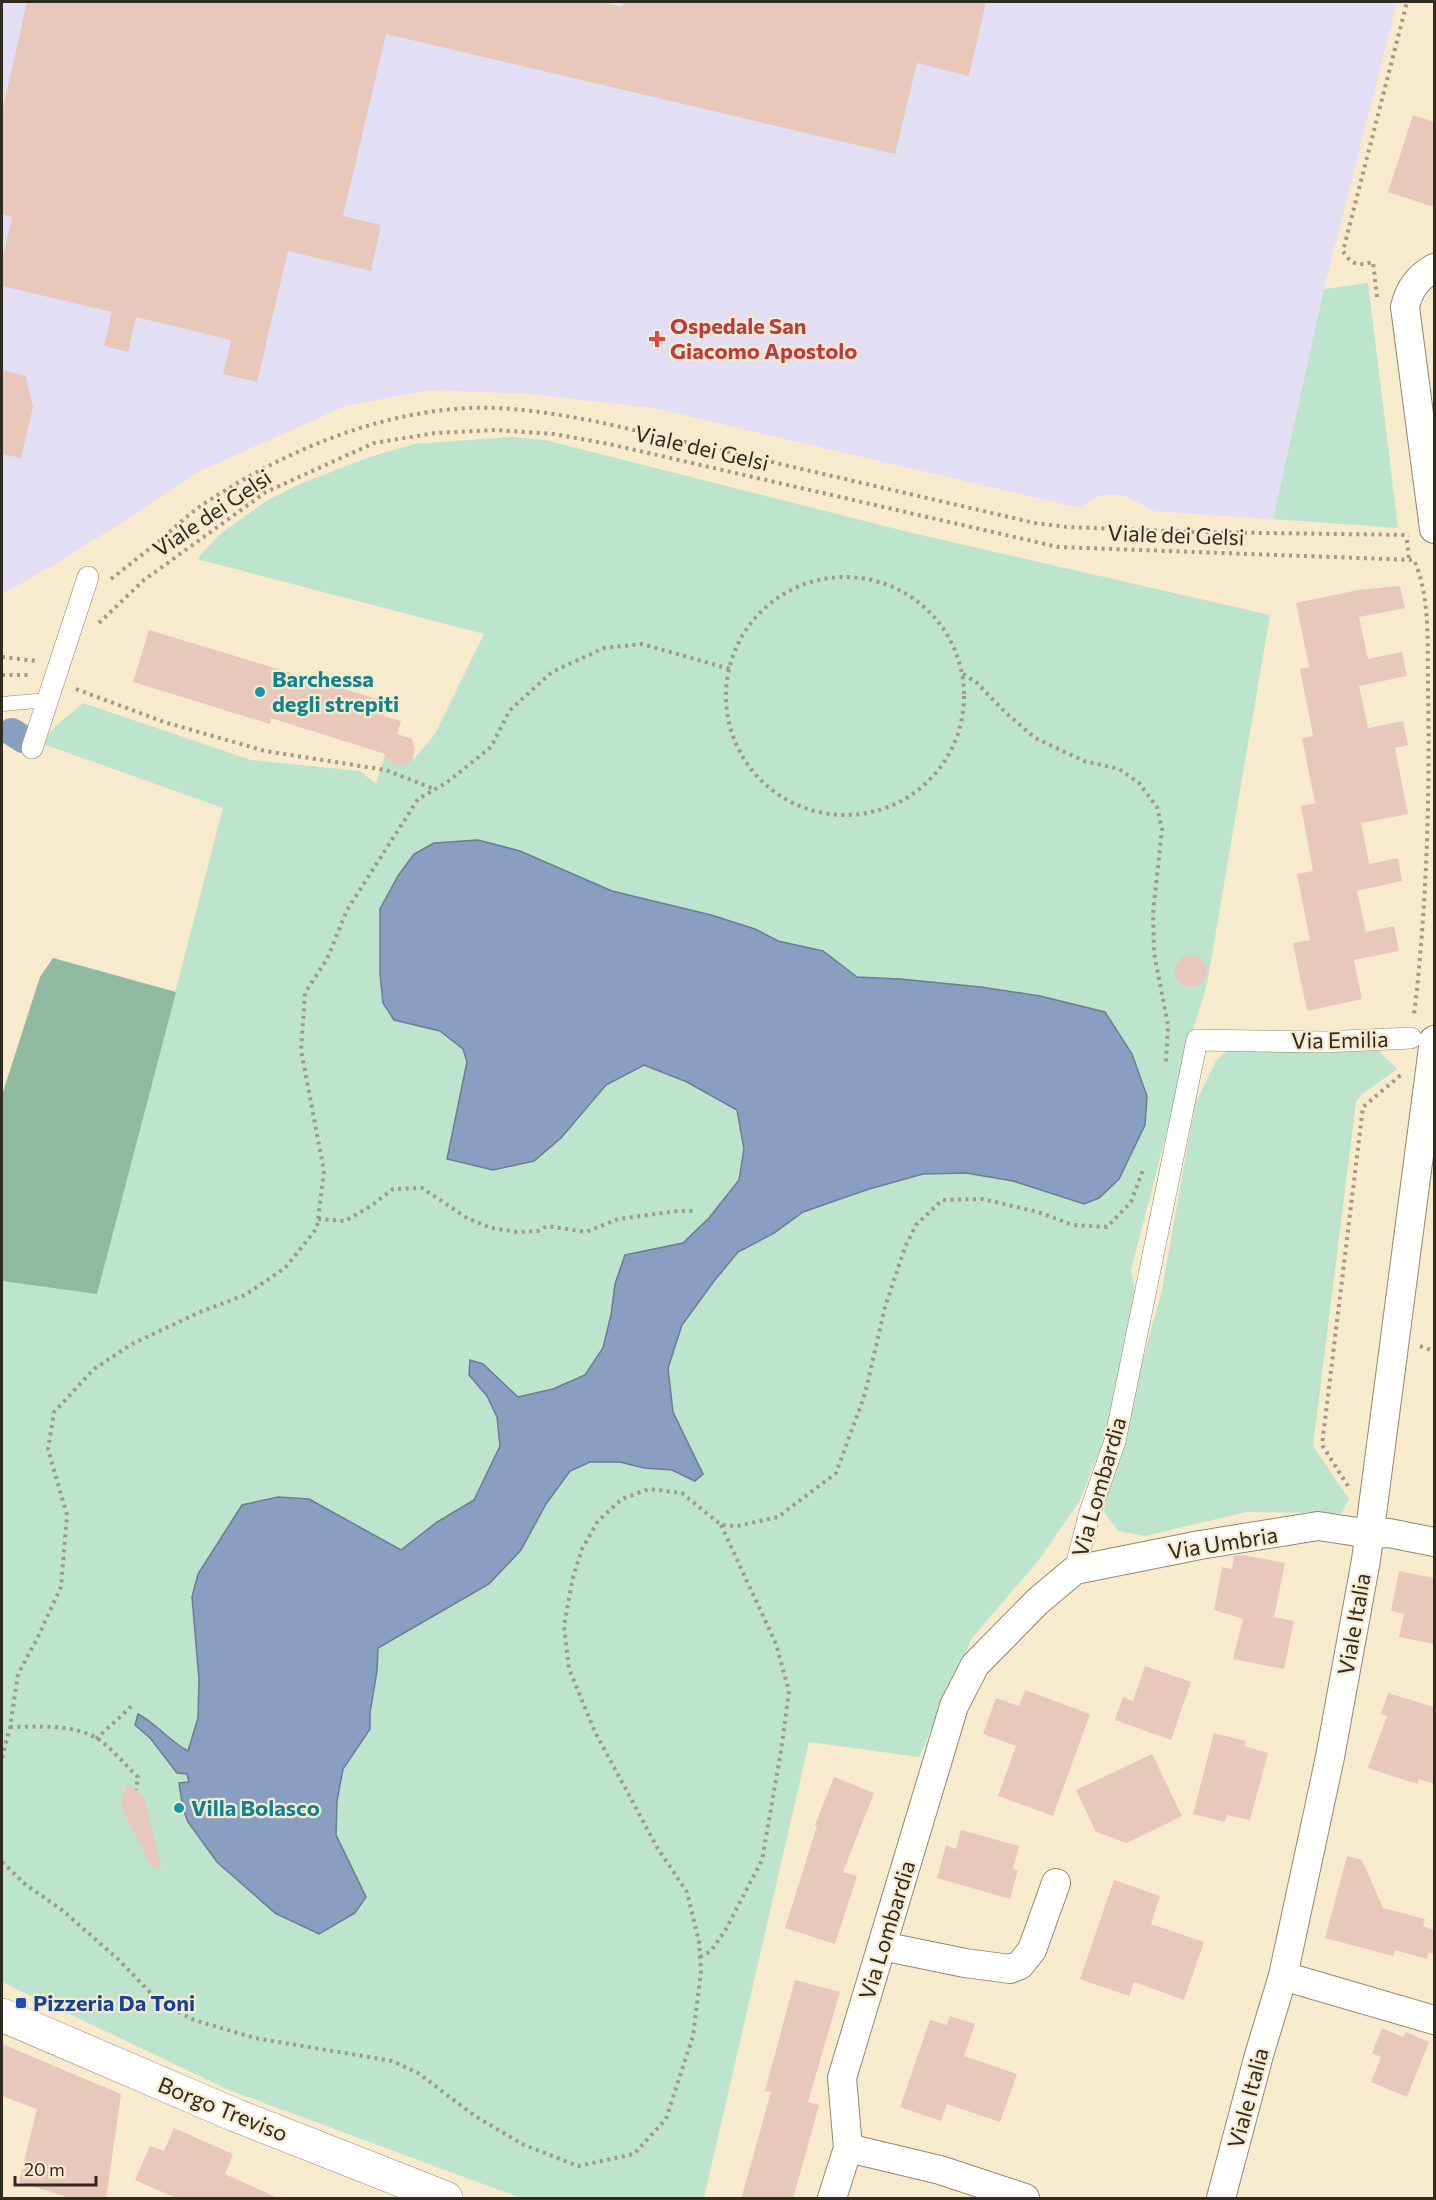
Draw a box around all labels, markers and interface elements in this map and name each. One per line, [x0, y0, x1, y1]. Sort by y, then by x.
place label: Ospedale San Giacomo Apostolo [670, 312, 857, 364]
marker: Ospedale San Giacomo Apostolo [648, 330, 666, 348]
street label: Viale dei Gelsi [632, 419, 772, 476]
street label: Viale dei Gelsi [147, 463, 276, 562]
street label: Viale dei Gelsi [1107, 519, 1245, 550]
place label: Barchessa degli strepiti [272, 665, 399, 717]
marker: Barchessa degli strepiti [253, 685, 267, 699]
street label: Via Emilia [1291, 1025, 1389, 1054]
street label: Via Lombardia [1066, 1414, 1131, 1560]
street label: Via Umbria [1166, 1521, 1280, 1565]
street label: Viale Italia [1331, 1571, 1376, 1677]
place label: Villa Bolasco [191, 1794, 320, 1821]
marker: Villa Bolasco [172, 1801, 186, 1815]
street label: Via Lombardia [853, 1857, 921, 2003]
place label: Pizzeria Da Toni [33, 1989, 195, 2016]
marker: Pizzeria Da Toni [14, 1996, 28, 2010]
street label: Viale Italia [1221, 2045, 1274, 2151]
street label: Borgo Treviso [154, 2070, 292, 2147]
scale bar [15, 2149, 96, 2187]
text: 20 m [24, 2158, 65, 2180]

